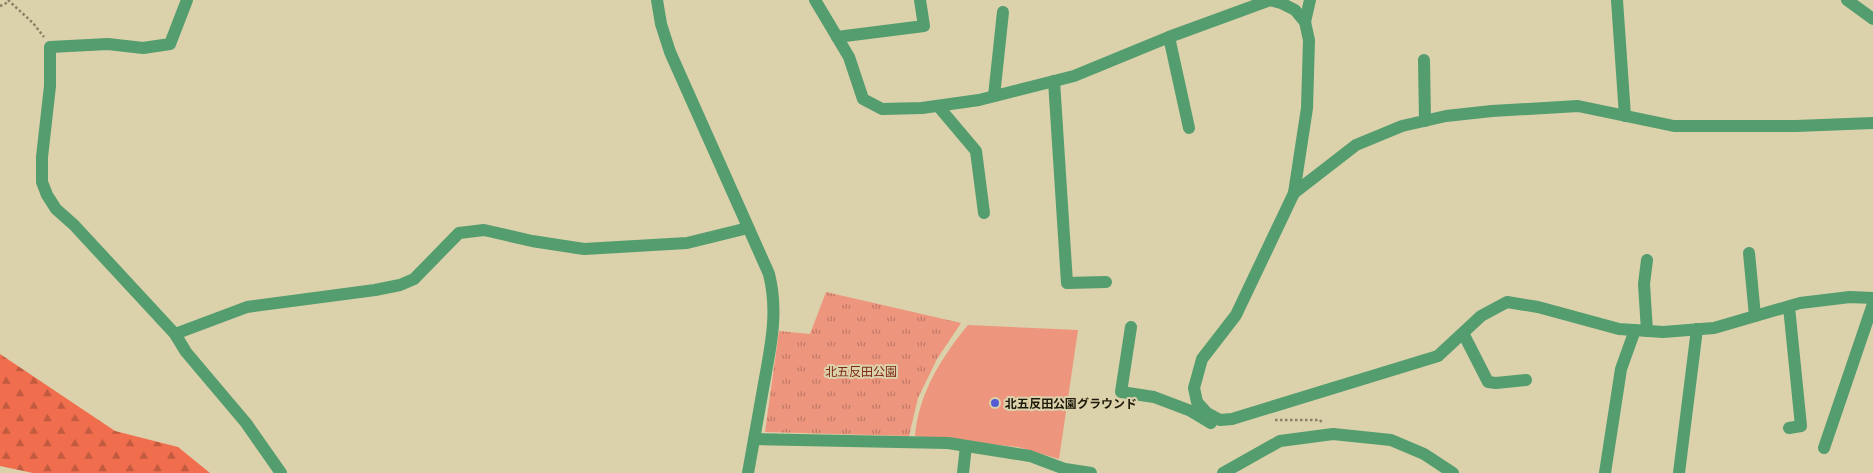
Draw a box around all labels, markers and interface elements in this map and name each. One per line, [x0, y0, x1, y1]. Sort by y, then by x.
park label: 北五反田公園 [825, 362, 897, 381]
place label: 北五反田公園グラウンド [1005, 394, 1137, 413]
marker: 北五反田公園グラウンド [989, 397, 1001, 409]

